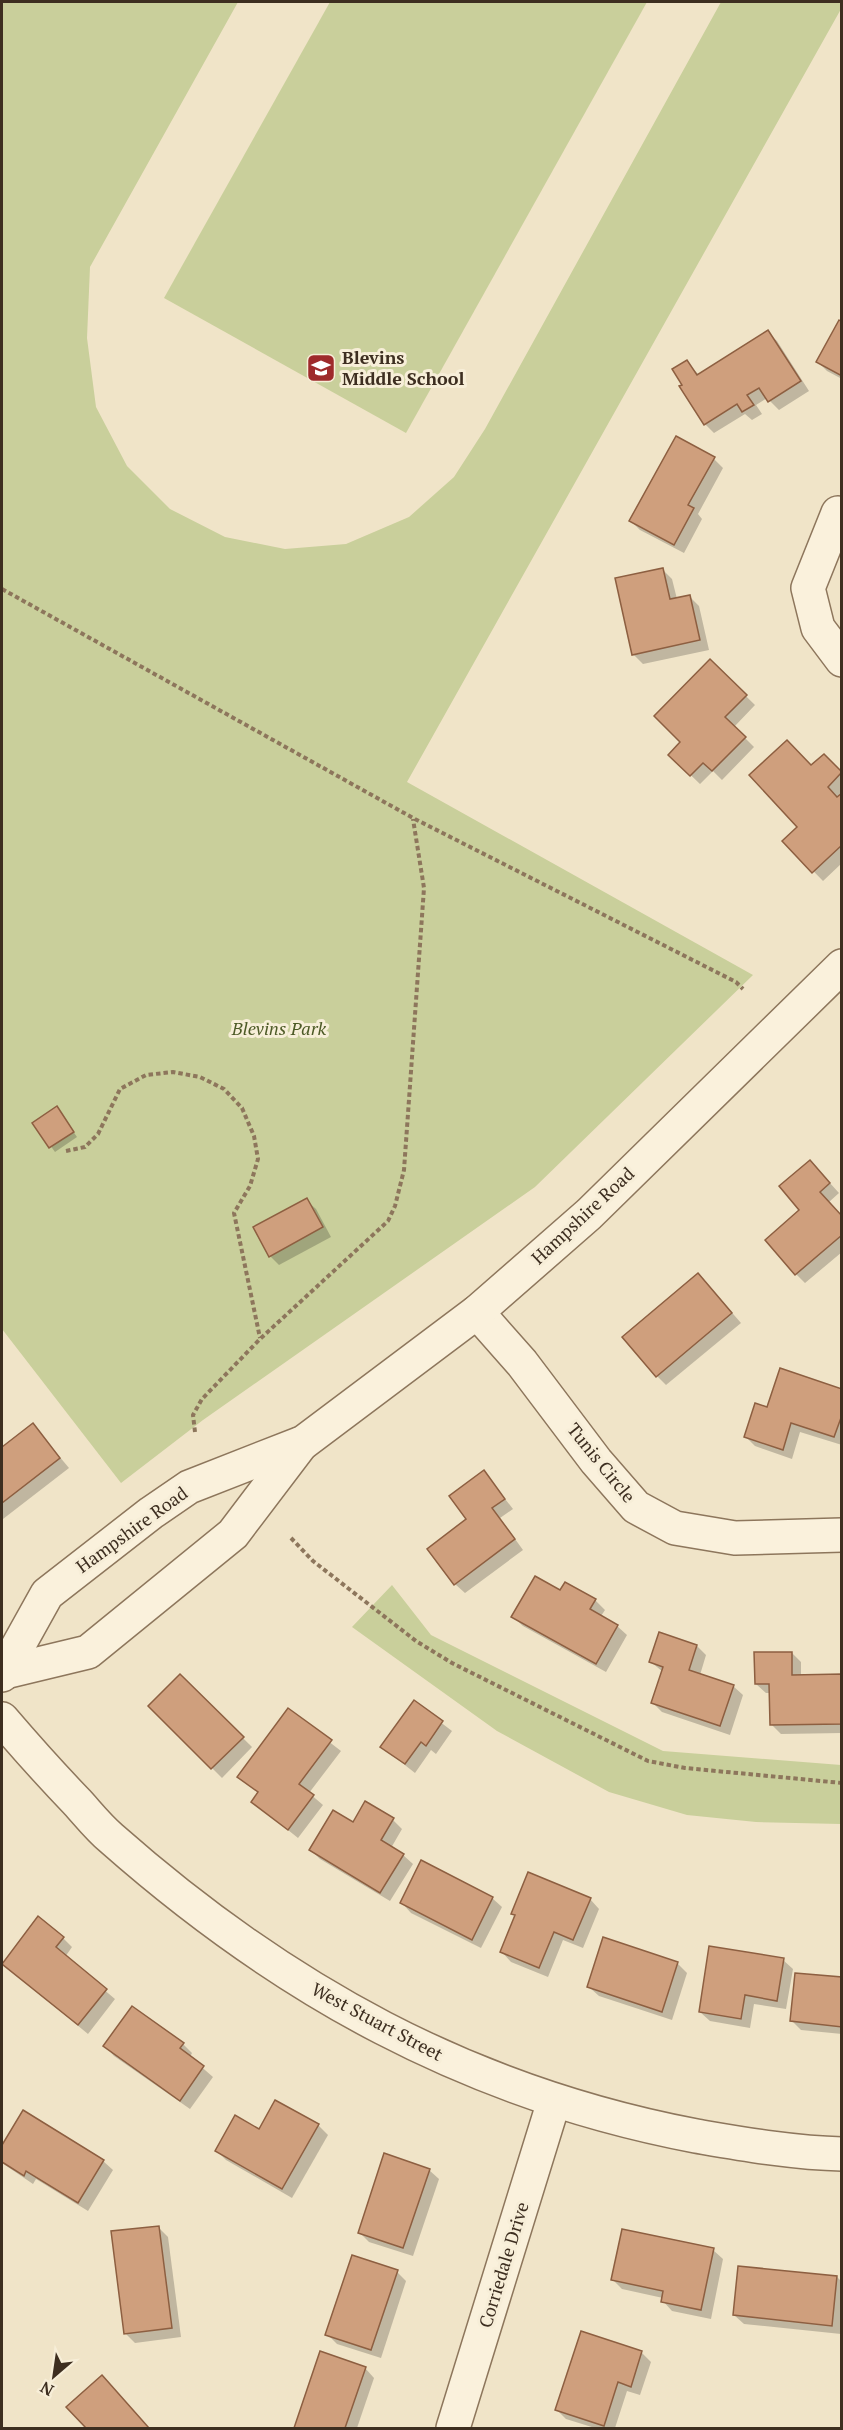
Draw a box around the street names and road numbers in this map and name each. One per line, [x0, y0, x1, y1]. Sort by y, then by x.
street label: Hampshire Road [526, 1161, 639, 1269]
street label: Tunis Circle [562, 1418, 641, 1507]
street label: Hampshire Road [71, 1481, 192, 1578]
street label: West Stuart Street [308, 1976, 448, 2066]
street label: Corriedale Drive [473, 2199, 534, 2331]

